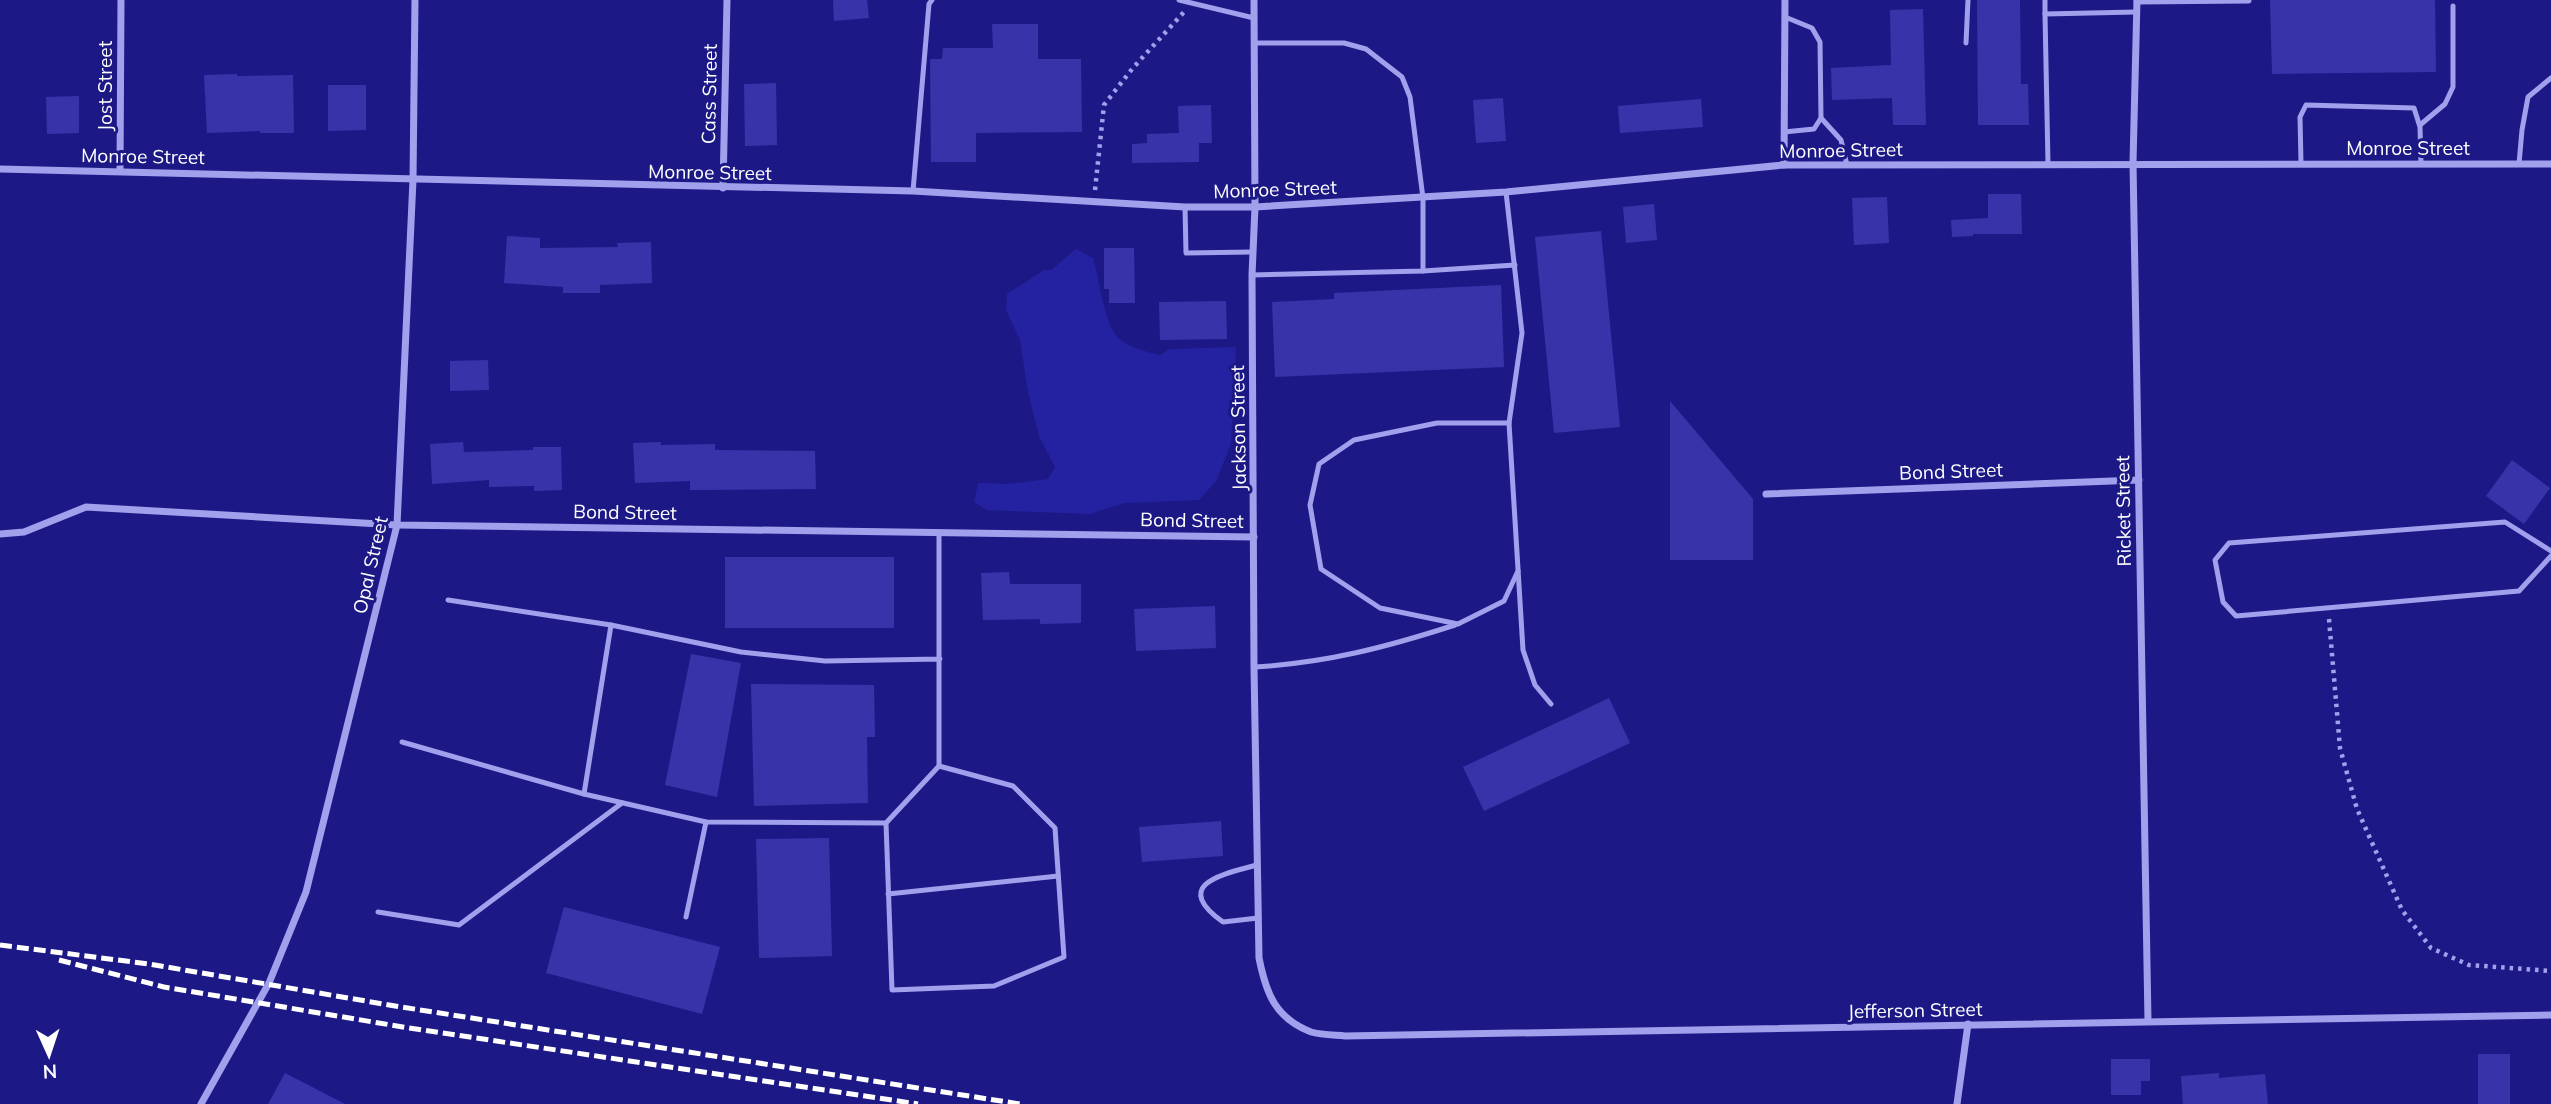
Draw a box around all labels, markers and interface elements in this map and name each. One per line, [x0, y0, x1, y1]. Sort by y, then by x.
street label: Jost Street [93, 40, 117, 131]
street label: Cass Street [696, 43, 722, 144]
street label: Monroe Street [2346, 136, 2470, 160]
street label: Monroe Street [1779, 137, 1903, 163]
street label: Monroe Street [81, 143, 205, 169]
street label: Monroe Street [648, 159, 772, 185]
street label: Monroe Street [1213, 175, 1338, 203]
street label: Jackson Street [1225, 365, 1251, 491]
street label: Ricket Street [2110, 455, 2136, 567]
street label: Bond Street [1899, 457, 2004, 485]
street label: Bond Street [573, 499, 677, 525]
street label: Bond Street [1140, 507, 1244, 533]
street label: Opal Street [347, 513, 393, 616]
street label: Jefferson Street [1847, 997, 1983, 1023]
north arrow [14, 1020, 84, 1090]
text: N [42, 1060, 58, 1084]

